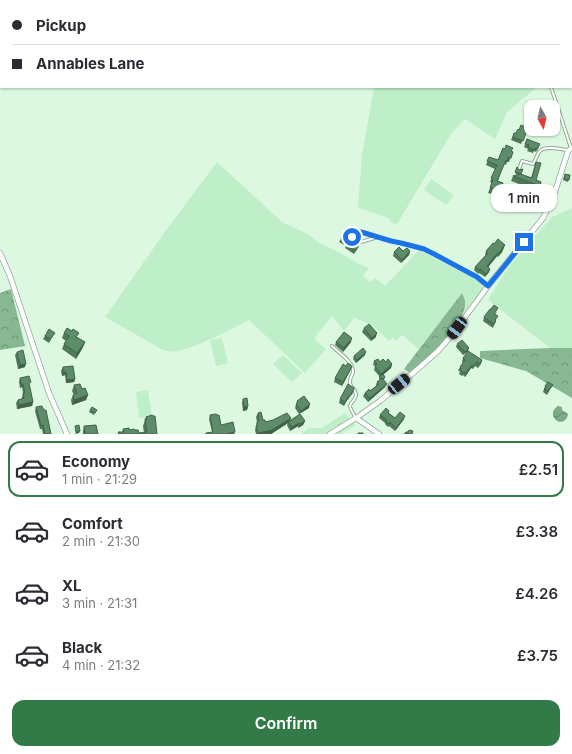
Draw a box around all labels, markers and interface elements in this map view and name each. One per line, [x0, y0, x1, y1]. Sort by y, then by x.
text: Pickup [36, 16, 86, 35]
text: Annables Lane [36, 54, 144, 73]
north arrow [524, 100, 560, 136]
map controls [524, 100, 560, 136]
callout: 1 min [491, 184, 557, 212]
text: 1 min [508, 190, 540, 206]
route start [343, 228, 361, 246]
route end [515, 233, 533, 251]
car [445, 315, 469, 341]
car [386, 372, 412, 396]
icon: car [14, 451, 50, 487]
text: Economy [62, 452, 130, 471]
text: £2.51 [519, 460, 558, 479]
text: 1 min · 21:29 [62, 471, 137, 487]
icon: car [14, 513, 50, 549]
text: Comfort [62, 514, 123, 533]
text: £3.38 [516, 522, 558, 541]
text: 2 min · 21:30 [62, 533, 140, 549]
icon: car [14, 575, 50, 611]
text: XL [62, 576, 82, 595]
text: £4.26 [515, 584, 558, 603]
text: 3 min · 21:31 [62, 595, 137, 611]
icon: car [14, 637, 50, 673]
text: Black [62, 638, 102, 657]
text: £3.75 [517, 646, 558, 665]
text: 4 min · 21:32 [62, 657, 140, 673]
button: Confirm [12, 700, 560, 746]

